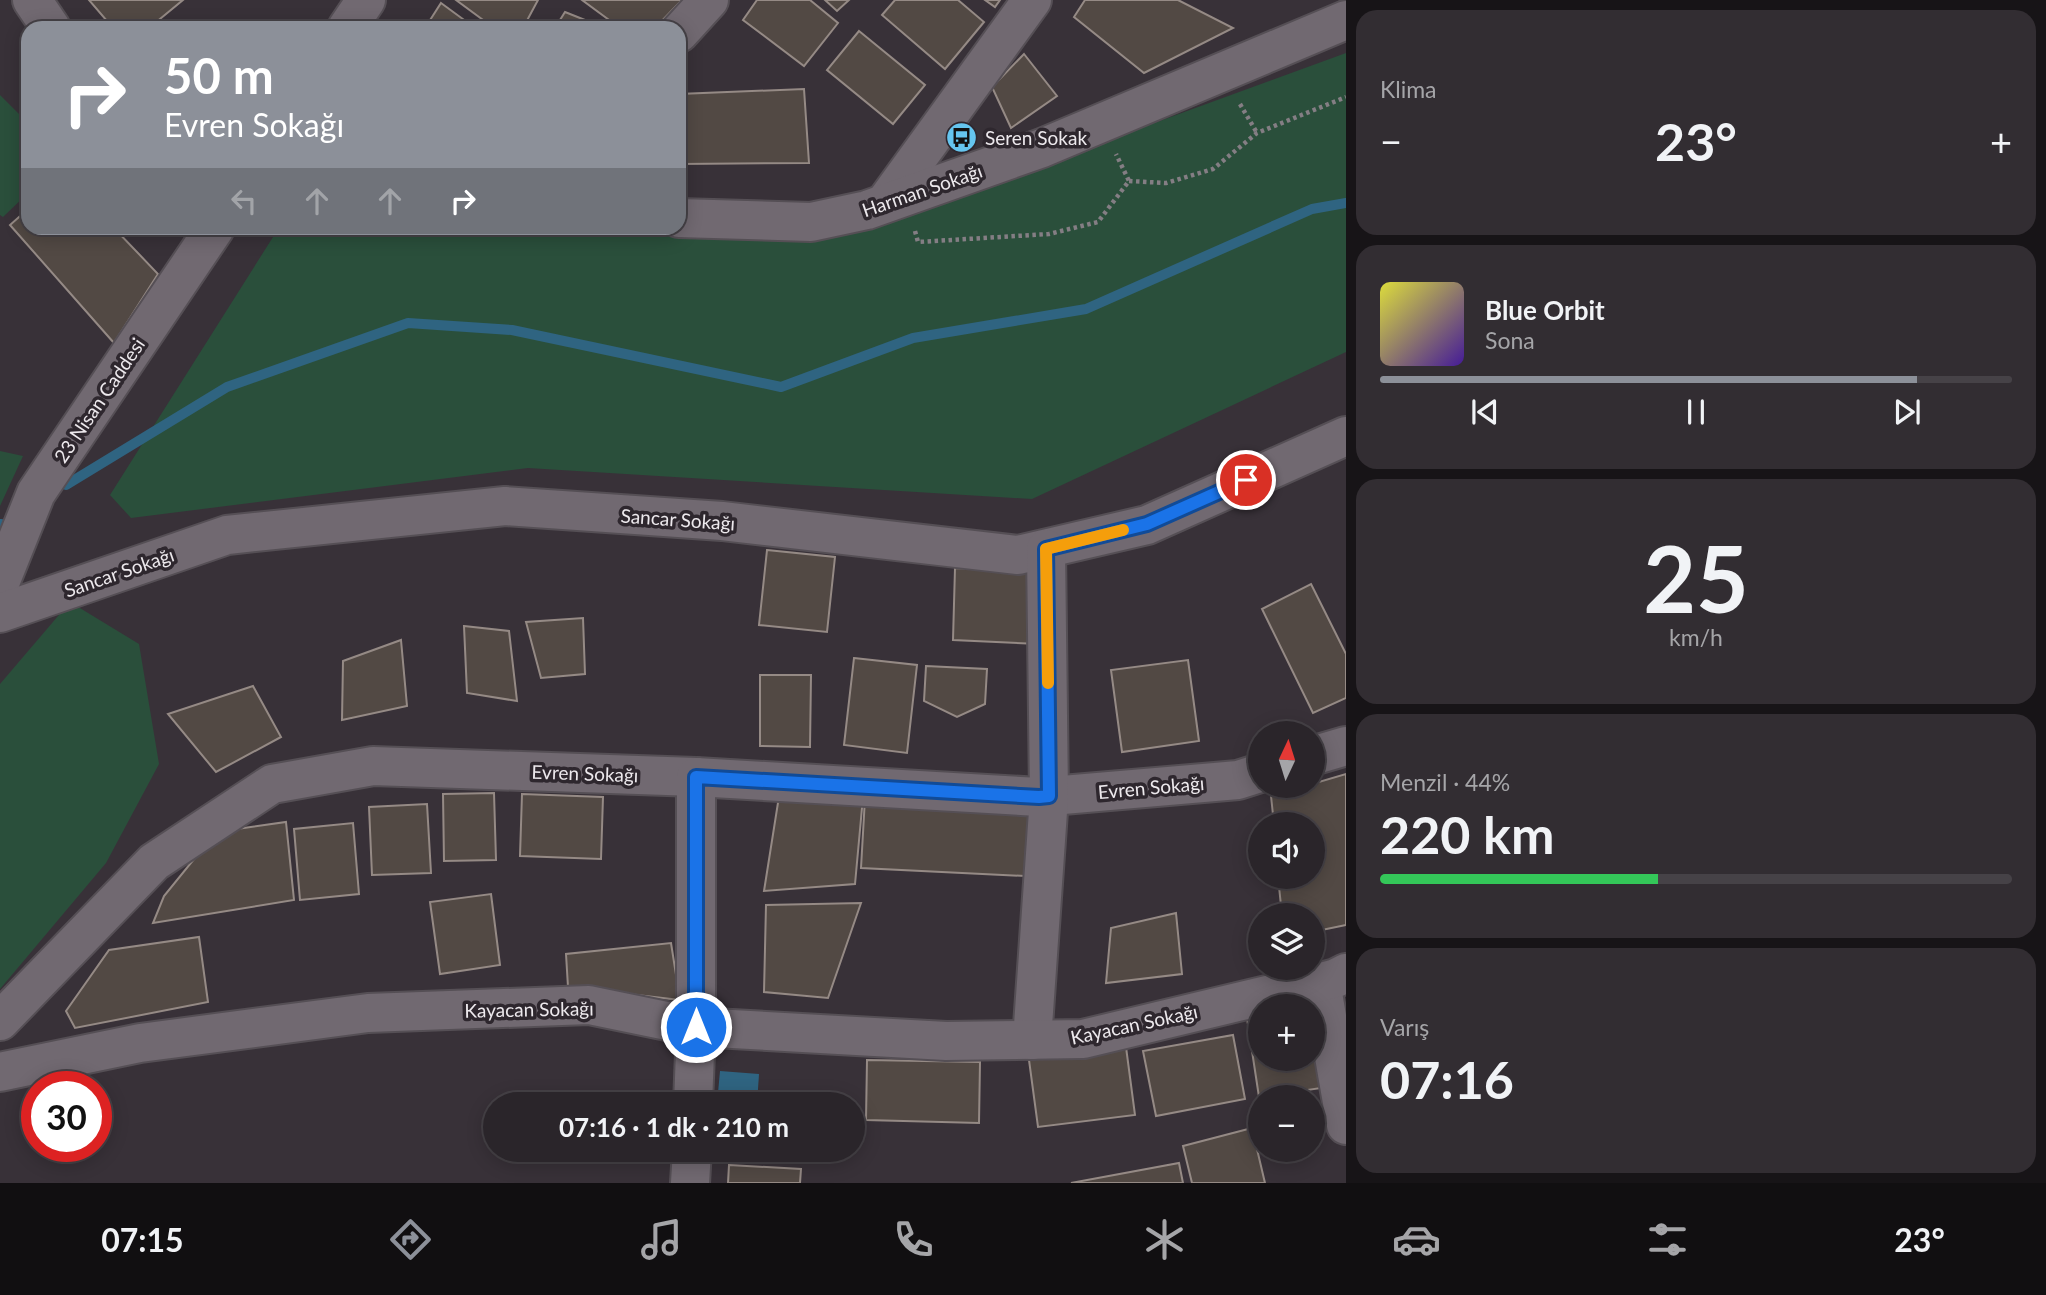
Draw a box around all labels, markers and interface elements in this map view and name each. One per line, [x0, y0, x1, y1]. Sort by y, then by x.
text: 50 m [164, 46, 274, 104]
icon: right [49, 49, 140, 140]
text: Klima [1380, 75, 1437, 103]
text: Evren Sokağı [164, 105, 344, 144]
text: 23° [1655, 110, 1737, 172]
text: − [1380, 118, 1402, 164]
text: + [1990, 118, 2012, 164]
bus stop icon: Seren Sokak [945, 120, 979, 154]
place label: Seren Sokak [985, 126, 1087, 149]
street label: Harman Sokağı [859, 159, 985, 221]
icon: left [225, 182, 263, 220]
icon: ahead [298, 182, 336, 220]
icon: ahead [371, 182, 409, 220]
icon: right [444, 182, 482, 220]
text: Blue Orbit [1485, 294, 1605, 326]
text: Sona [1485, 326, 1535, 354]
street label: 23 Nisan Caddesi [49, 333, 149, 467]
icon: previous [1466, 393, 1504, 431]
icon: pause [1677, 393, 1715, 431]
icon: next [1888, 393, 1926, 431]
pin [1216, 450, 1276, 510]
icon: arrive [1227, 461, 1265, 499]
street label: Sancar Sokağı [620, 504, 736, 534]
text: 25 [1643, 523, 1749, 632]
street label: Sancar Sokağı [61, 542, 177, 602]
text: km/h [1669, 623, 1723, 651]
north arrow [1248, 721, 1325, 798]
map controls [1248, 721, 1325, 1162]
street label: Evren Sokağı [531, 760, 639, 786]
text: Menzil · 44% [1380, 768, 1510, 796]
street label: Evren Sokağı [1097, 771, 1205, 803]
text: 220 km [1380, 803, 1554, 865]
button: sound [1248, 812, 1325, 889]
button: layers [1248, 903, 1325, 980]
position arrow [659, 990, 733, 1064]
button: + [1248, 994, 1325, 1071]
street label: Kayacan Sokağı [464, 996, 594, 1022]
street label: Kayacan Sokağı [1068, 999, 1200, 1049]
text: Varış [1380, 1013, 1429, 1041]
text: 07:16 [1380, 1048, 1514, 1110]
speed limit sign: 30 [21, 1071, 112, 1162]
button: − [1248, 1085, 1325, 1162]
text: 07:16 · 1 dk · 210 m [559, 1111, 789, 1143]
icon: directions [386, 1215, 435, 1264]
icon: music [637, 1215, 686, 1264]
icon: phone [889, 1215, 938, 1264]
icon: climate [1140, 1215, 1189, 1264]
icon: car [1392, 1215, 1441, 1264]
icon: filters [1643, 1215, 1692, 1264]
text: 07:15 [101, 1220, 184, 1259]
text: 23° [1894, 1220, 1945, 1259]

